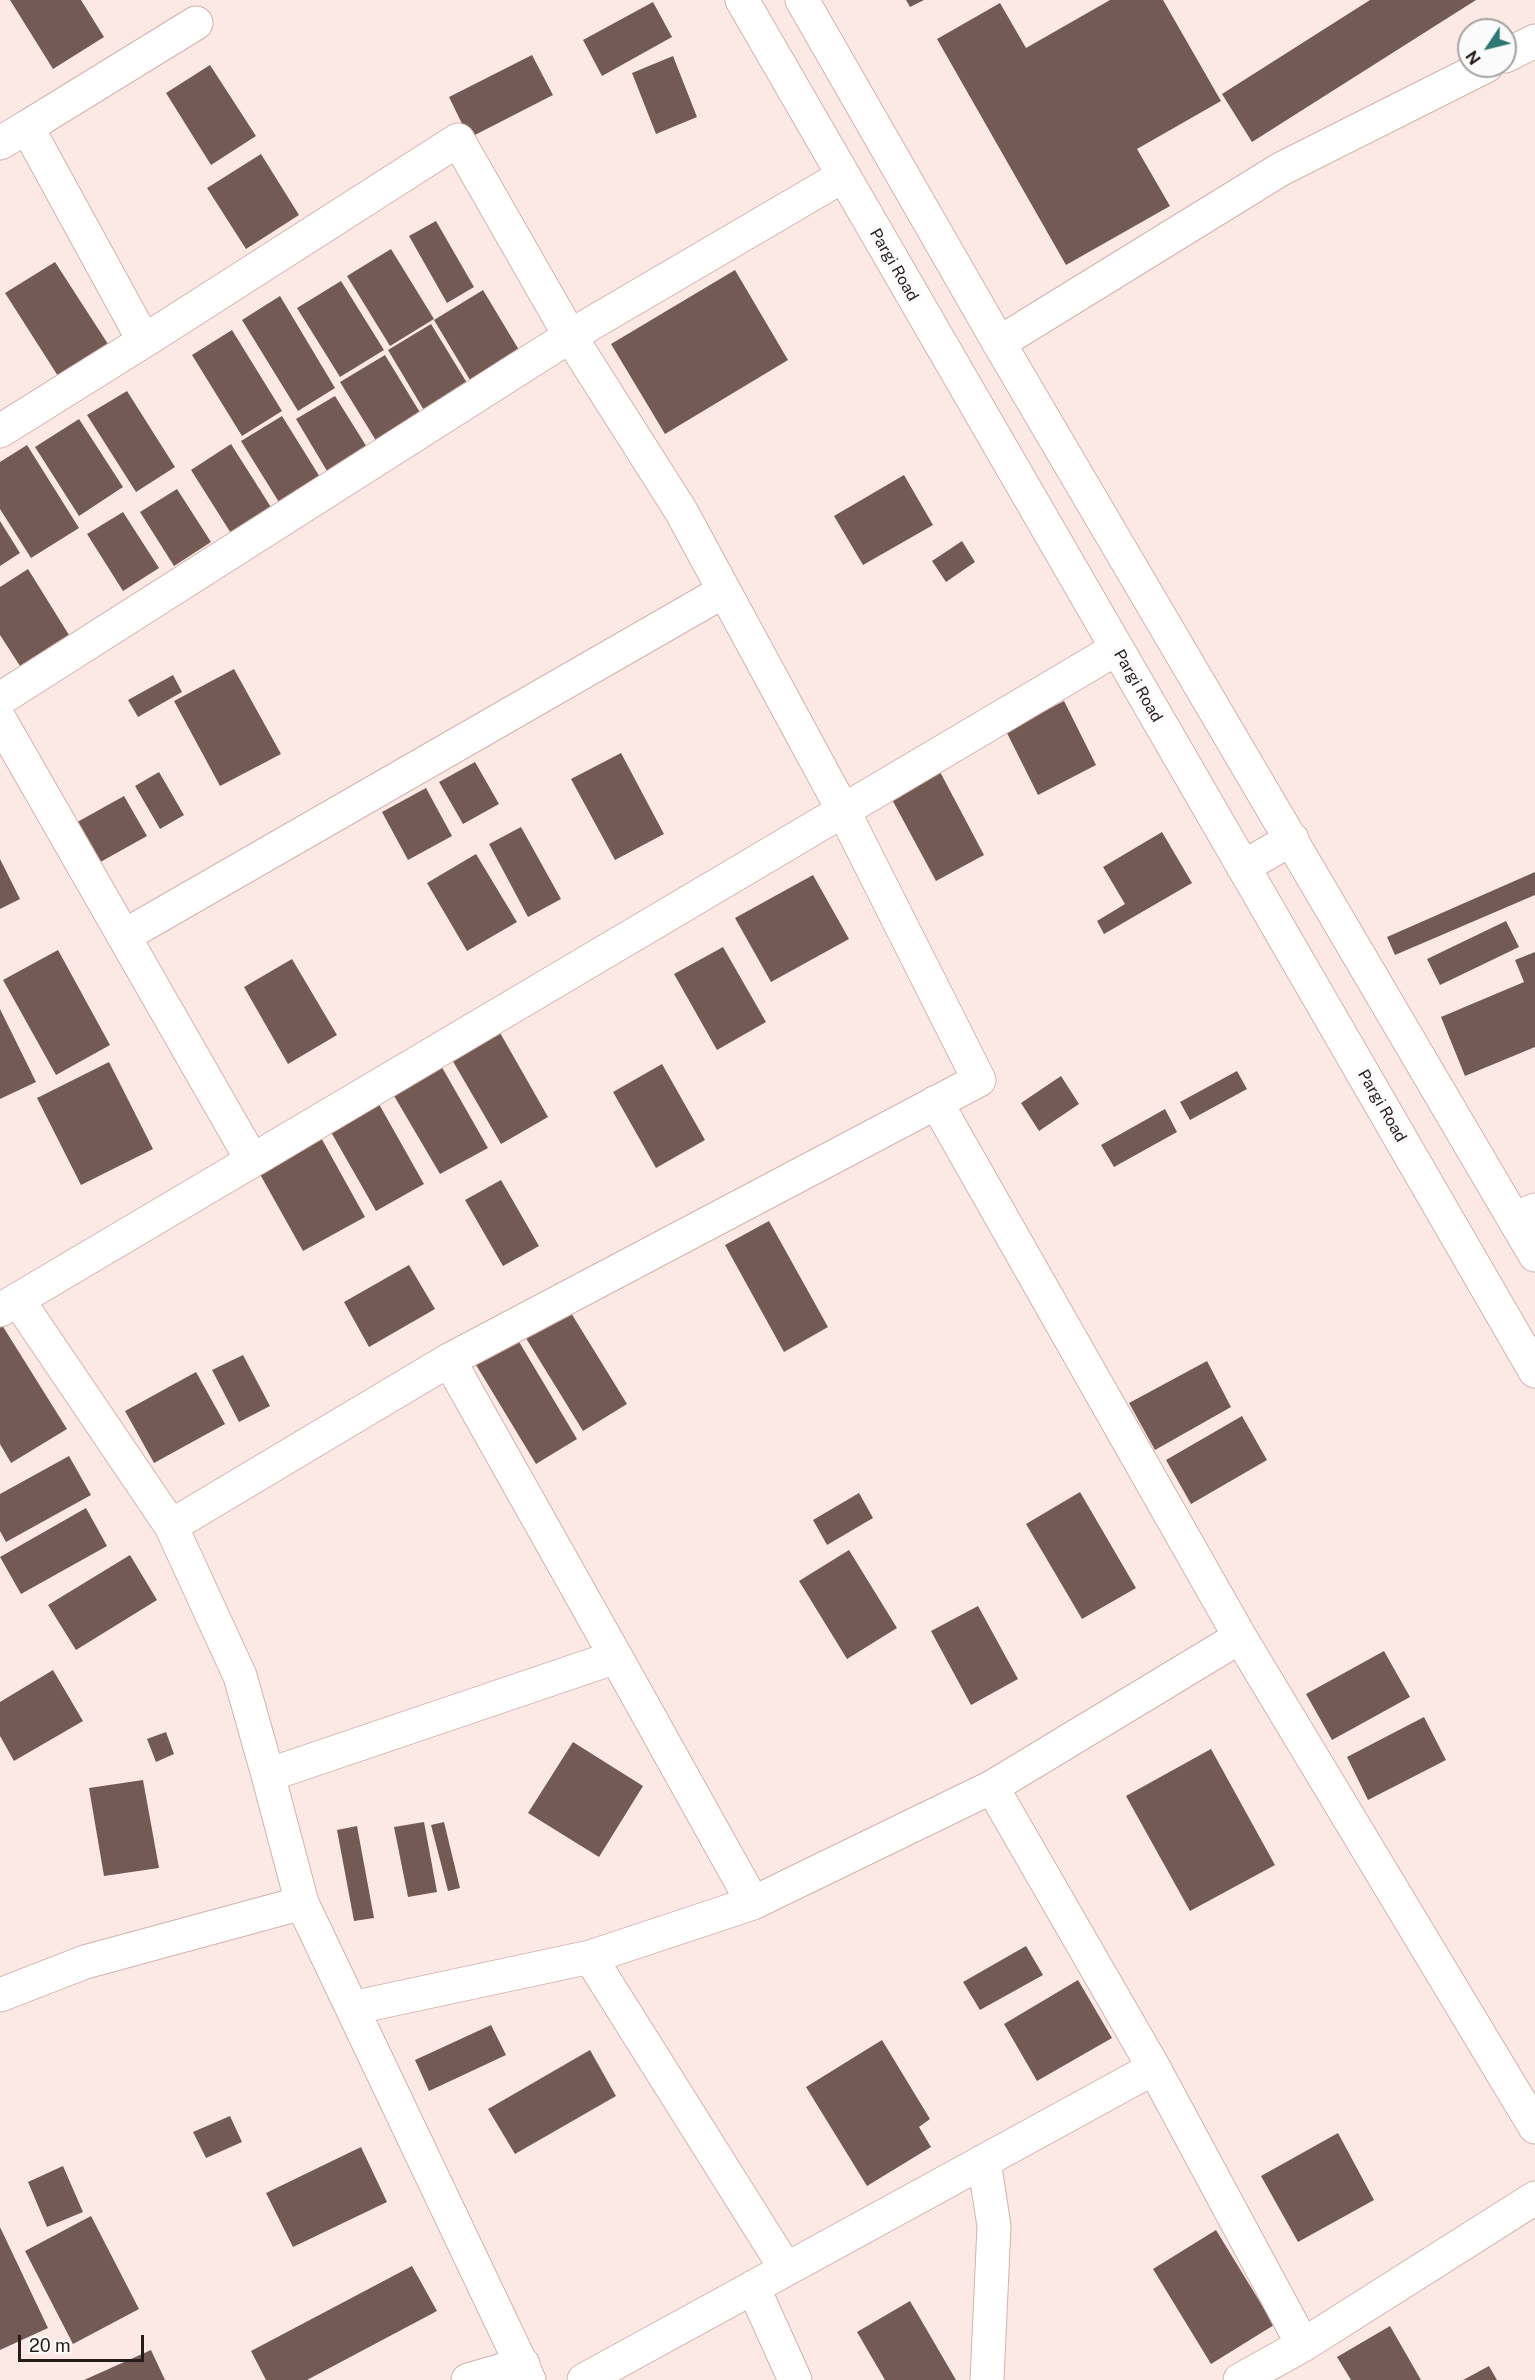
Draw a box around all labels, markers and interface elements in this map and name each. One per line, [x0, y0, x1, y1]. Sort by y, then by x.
north arrow [1457, 18, 1517, 78]
text: N [1462, 47, 1485, 68]
street label: Pargi Road [866, 225, 922, 305]
street label: Pargi Road [1110, 646, 1166, 726]
street label: Pargi Road [1354, 1066, 1410, 1146]
scale bar [21, 2323, 147, 2361]
text: 20 m [29, 2335, 71, 2356]

